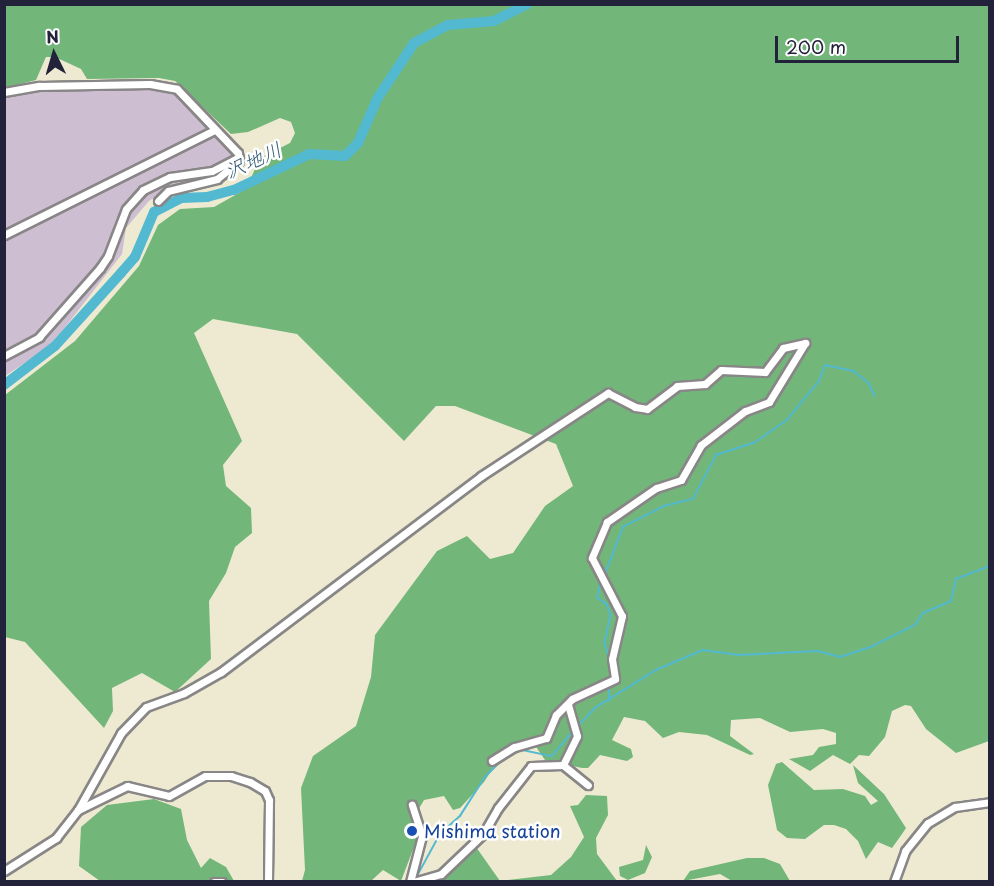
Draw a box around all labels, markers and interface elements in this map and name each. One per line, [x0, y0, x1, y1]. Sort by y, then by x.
north arrow [24, 24, 84, 84]
text: N [45, 24, 60, 49]
scale bar [778, 24, 962, 62]
text: 200 m [786, 33, 846, 60]
water label: 沢地川 [221, 137, 285, 183]
place label: Mishima station [424, 820, 561, 842]
marker: Mishima station [405, 824, 419, 838]

